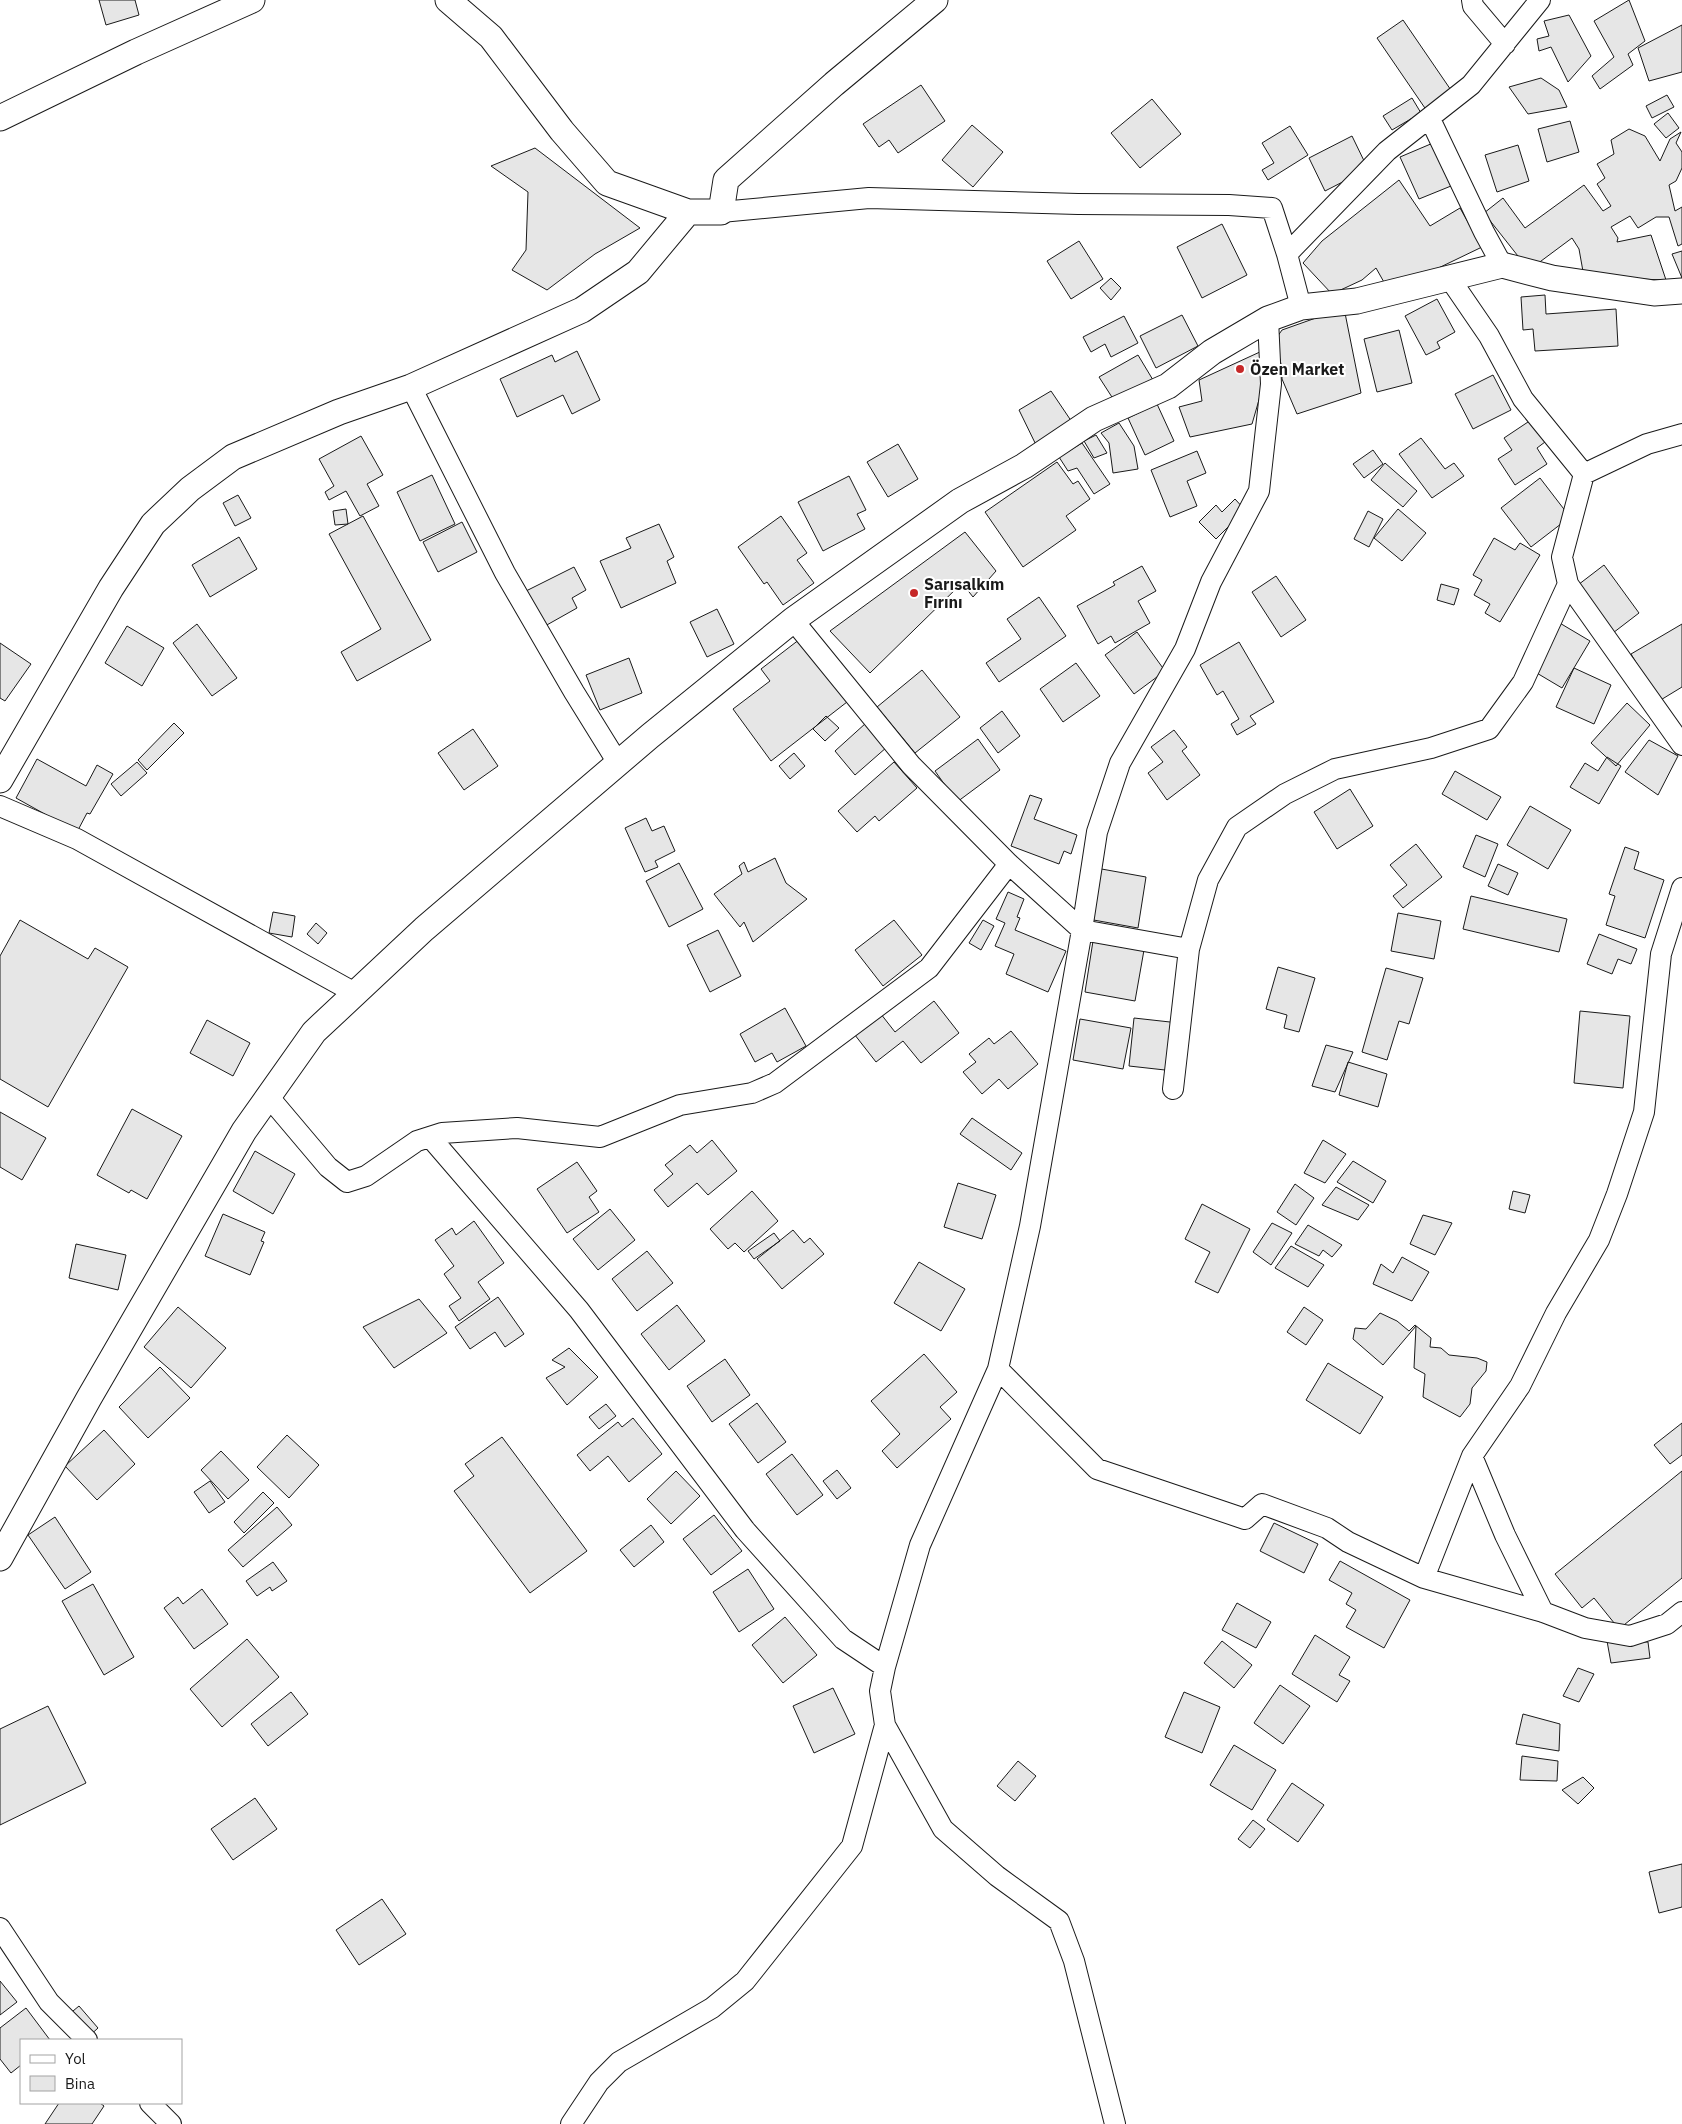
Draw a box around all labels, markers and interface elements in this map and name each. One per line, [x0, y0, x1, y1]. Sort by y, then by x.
place label: Özen Market [1250, 359, 1344, 379]
marker: Özen Market [1234, 363, 1246, 375]
place label: Sarısalkım Fırını [924, 574, 1004, 612]
marker: Sarısalkım Fırını [908, 587, 920, 599]
legend [20, 2039, 182, 2104]
text: Yol [65, 2049, 86, 2068]
text: Bina [65, 2074, 95, 2093]

